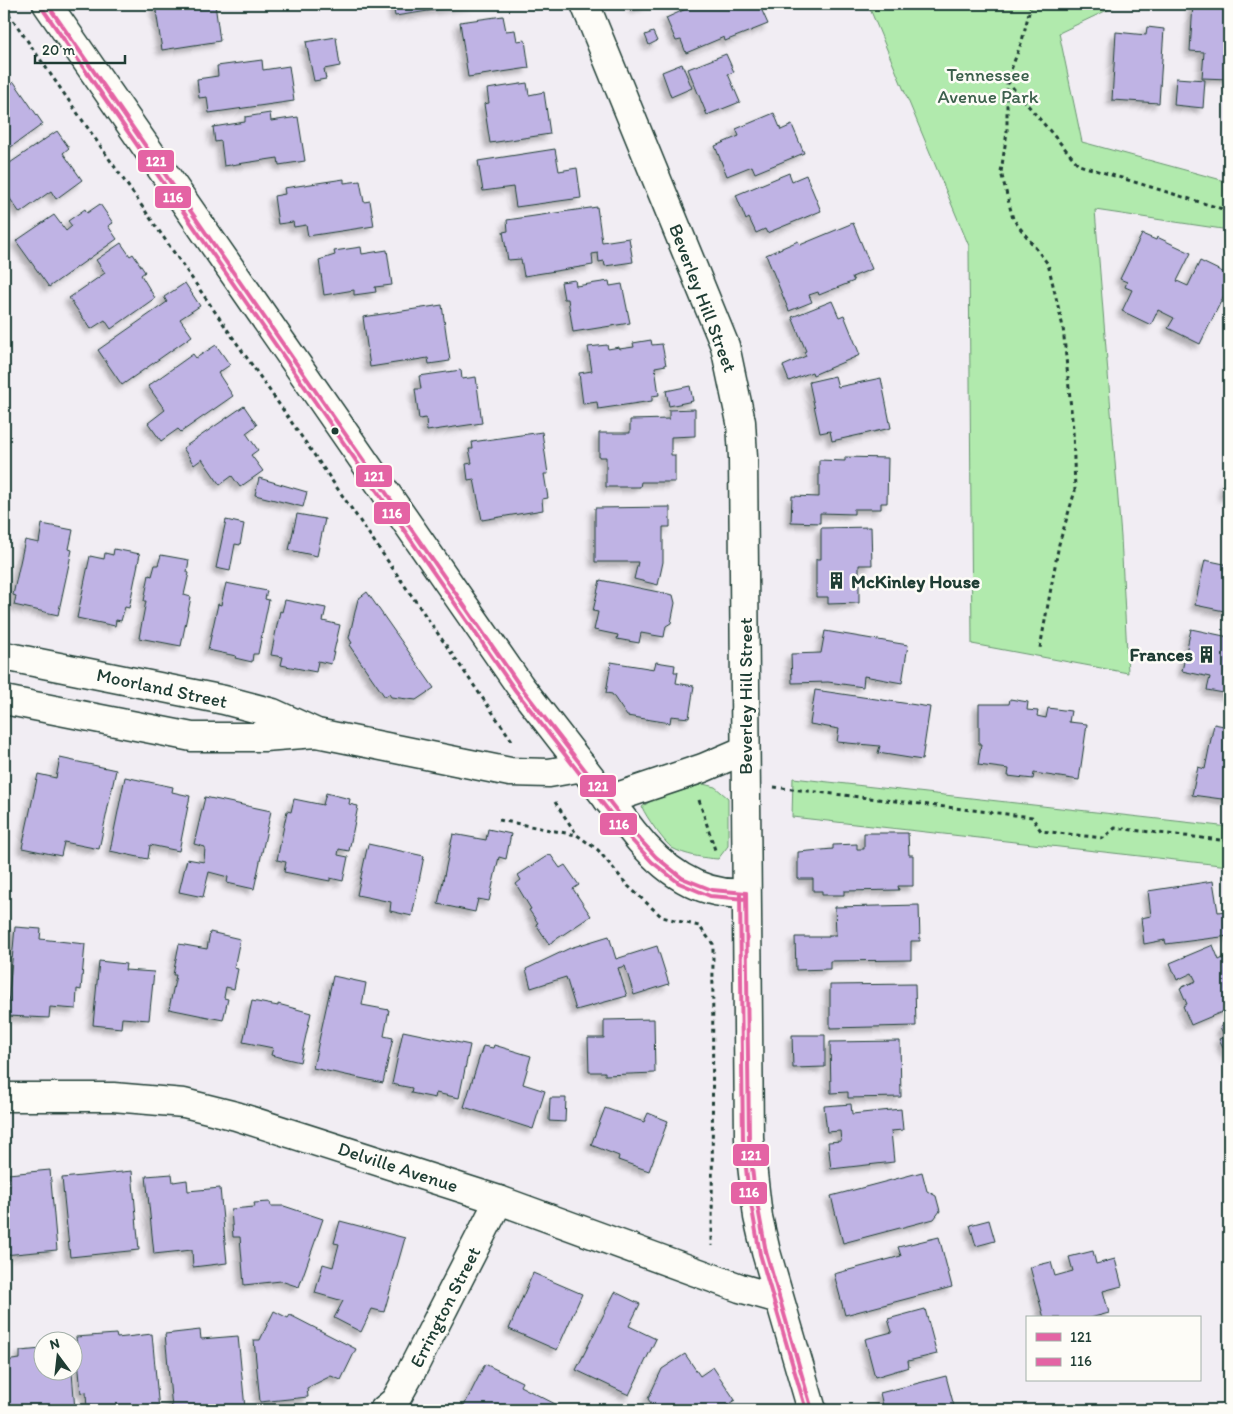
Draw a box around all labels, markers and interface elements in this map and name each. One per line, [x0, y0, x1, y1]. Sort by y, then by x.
scale bar [35, 32, 125, 64]
text: 20 m [42, 41, 76, 59]
park label: Tennessee Avenue Park [937, 63, 1039, 108]
line badge: 121 [137, 149, 175, 173]
text: 121 [146, 153, 167, 170]
line badge: 116 [154, 185, 192, 209]
text: 116 [163, 189, 184, 206]
street label: Beverley Hill Street [664, 220, 742, 376]
unlabelled marker [330, 426, 340, 436]
line badge: 121 [355, 464, 393, 488]
text: 121 [364, 468, 385, 485]
line badge: 116 [373, 501, 411, 525]
text: 116 [382, 505, 403, 522]
place label: McKinley House [851, 570, 980, 593]
building icon: McKinley House [827, 571, 847, 591]
street label: Beverley Hill Street [734, 617, 757, 775]
place label: Frances [1129, 643, 1194, 666]
building icon: Frances [1197, 644, 1217, 664]
street label: Moorland Street [94, 663, 230, 713]
line badge: 121 [579, 774, 617, 798]
text: 121 [588, 778, 609, 795]
line badge: 116 [599, 812, 638, 836]
text: 116 [609, 816, 630, 833]
street label: Delville Avenue [335, 1137, 461, 1197]
line badge: 121 [732, 1143, 770, 1167]
text: 121 [741, 1147, 762, 1164]
line badge: 116 [730, 1181, 768, 1205]
text: 116 [739, 1184, 760, 1201]
street label: Errington Street [405, 1243, 485, 1371]
legend [1026, 1316, 1200, 1382]
text: 121 [1070, 1328, 1092, 1346]
north arrow [32, 1332, 82, 1382]
text: N [48, 1334, 62, 1353]
text: 116 [1070, 1352, 1092, 1370]

